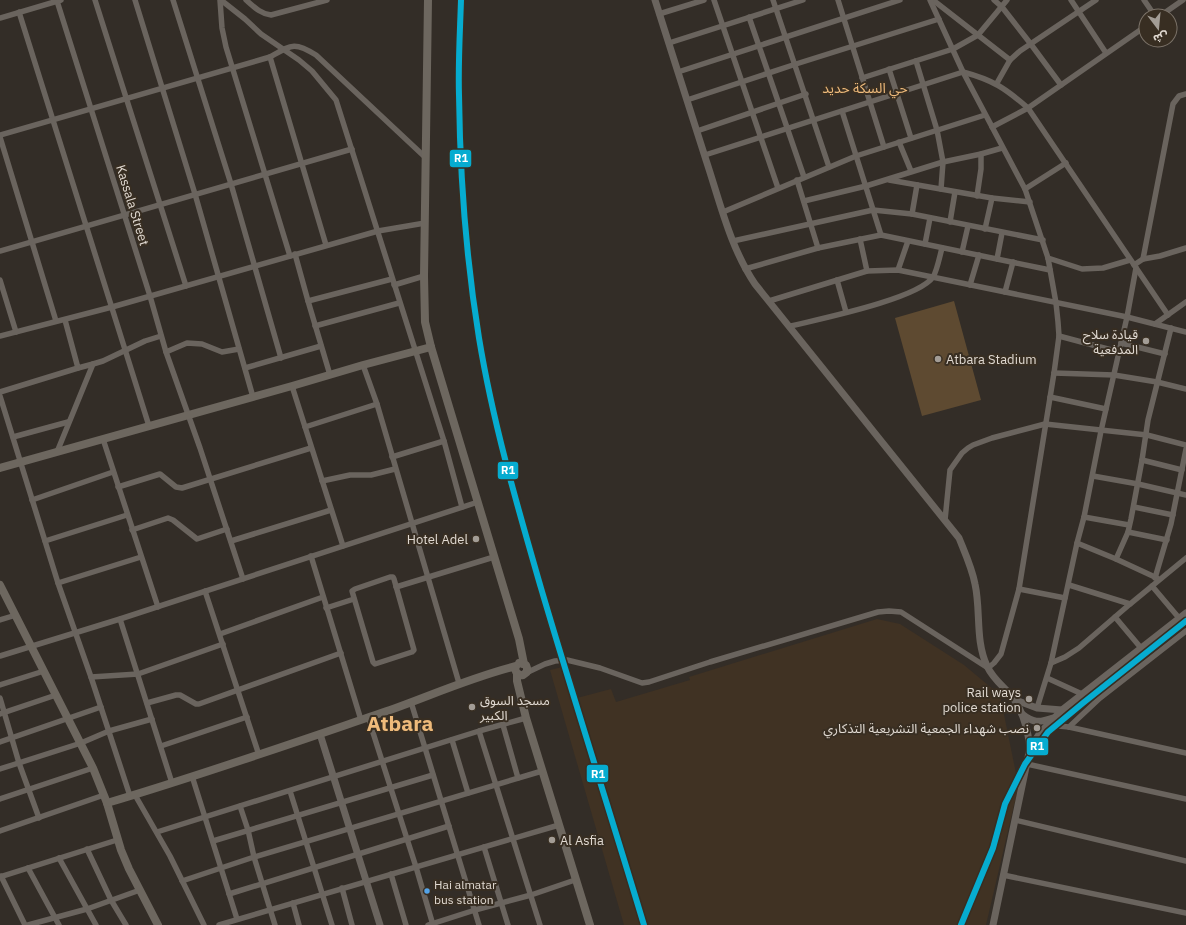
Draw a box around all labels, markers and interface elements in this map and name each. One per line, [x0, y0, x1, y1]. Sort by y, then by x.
north arrow [1138, 8, 1178, 48]
text: ش [1152, 29, 1170, 46]
district label: حي السكة حديد [822, 79, 908, 99]
line badge: R1 [449, 149, 472, 168]
text: R1 [454, 151, 468, 165]
street label: Kassala Street [112, 163, 153, 248]
place label: قيادة سلاح المدفعية [1083, 326, 1138, 358]
marker: قيادة سلاح المدفعية [1141, 336, 1151, 346]
place label: Atbara Stadium [946, 351, 1037, 368]
marker: Atbara Stadium [933, 354, 943, 364]
line badge: R1 [497, 461, 519, 480]
text: R1 [501, 463, 515, 477]
place label: Hotel Adel [407, 531, 468, 548]
marker: Hotel Adel [471, 534, 481, 544]
place label: Rail ways police station [943, 684, 1021, 716]
place label: مسجد السوق الكبير [479, 692, 550, 724]
marker: Rail ways police station [1024, 694, 1034, 704]
marker: مسجد السوق الكبير [467, 702, 477, 712]
district label: Atbara [367, 709, 433, 737]
place label: نصب شهداء الجمعية التشريعية التذكاري [823, 720, 1029, 739]
marker: نصب شهداء الجمعية التشريعية التذكاري [1032, 723, 1042, 733]
line badge: R1 [1026, 737, 1049, 756]
text: R1 [1030, 739, 1044, 753]
line badge: R1 [586, 764, 609, 783]
text: R1 [591, 767, 605, 781]
place label: Al Asfia [560, 832, 604, 849]
marker: Al Asfia [547, 835, 557, 845]
place label: Hai almatar bus station [434, 877, 497, 907]
marker: Hai almatar bus station [422, 886, 432, 896]

